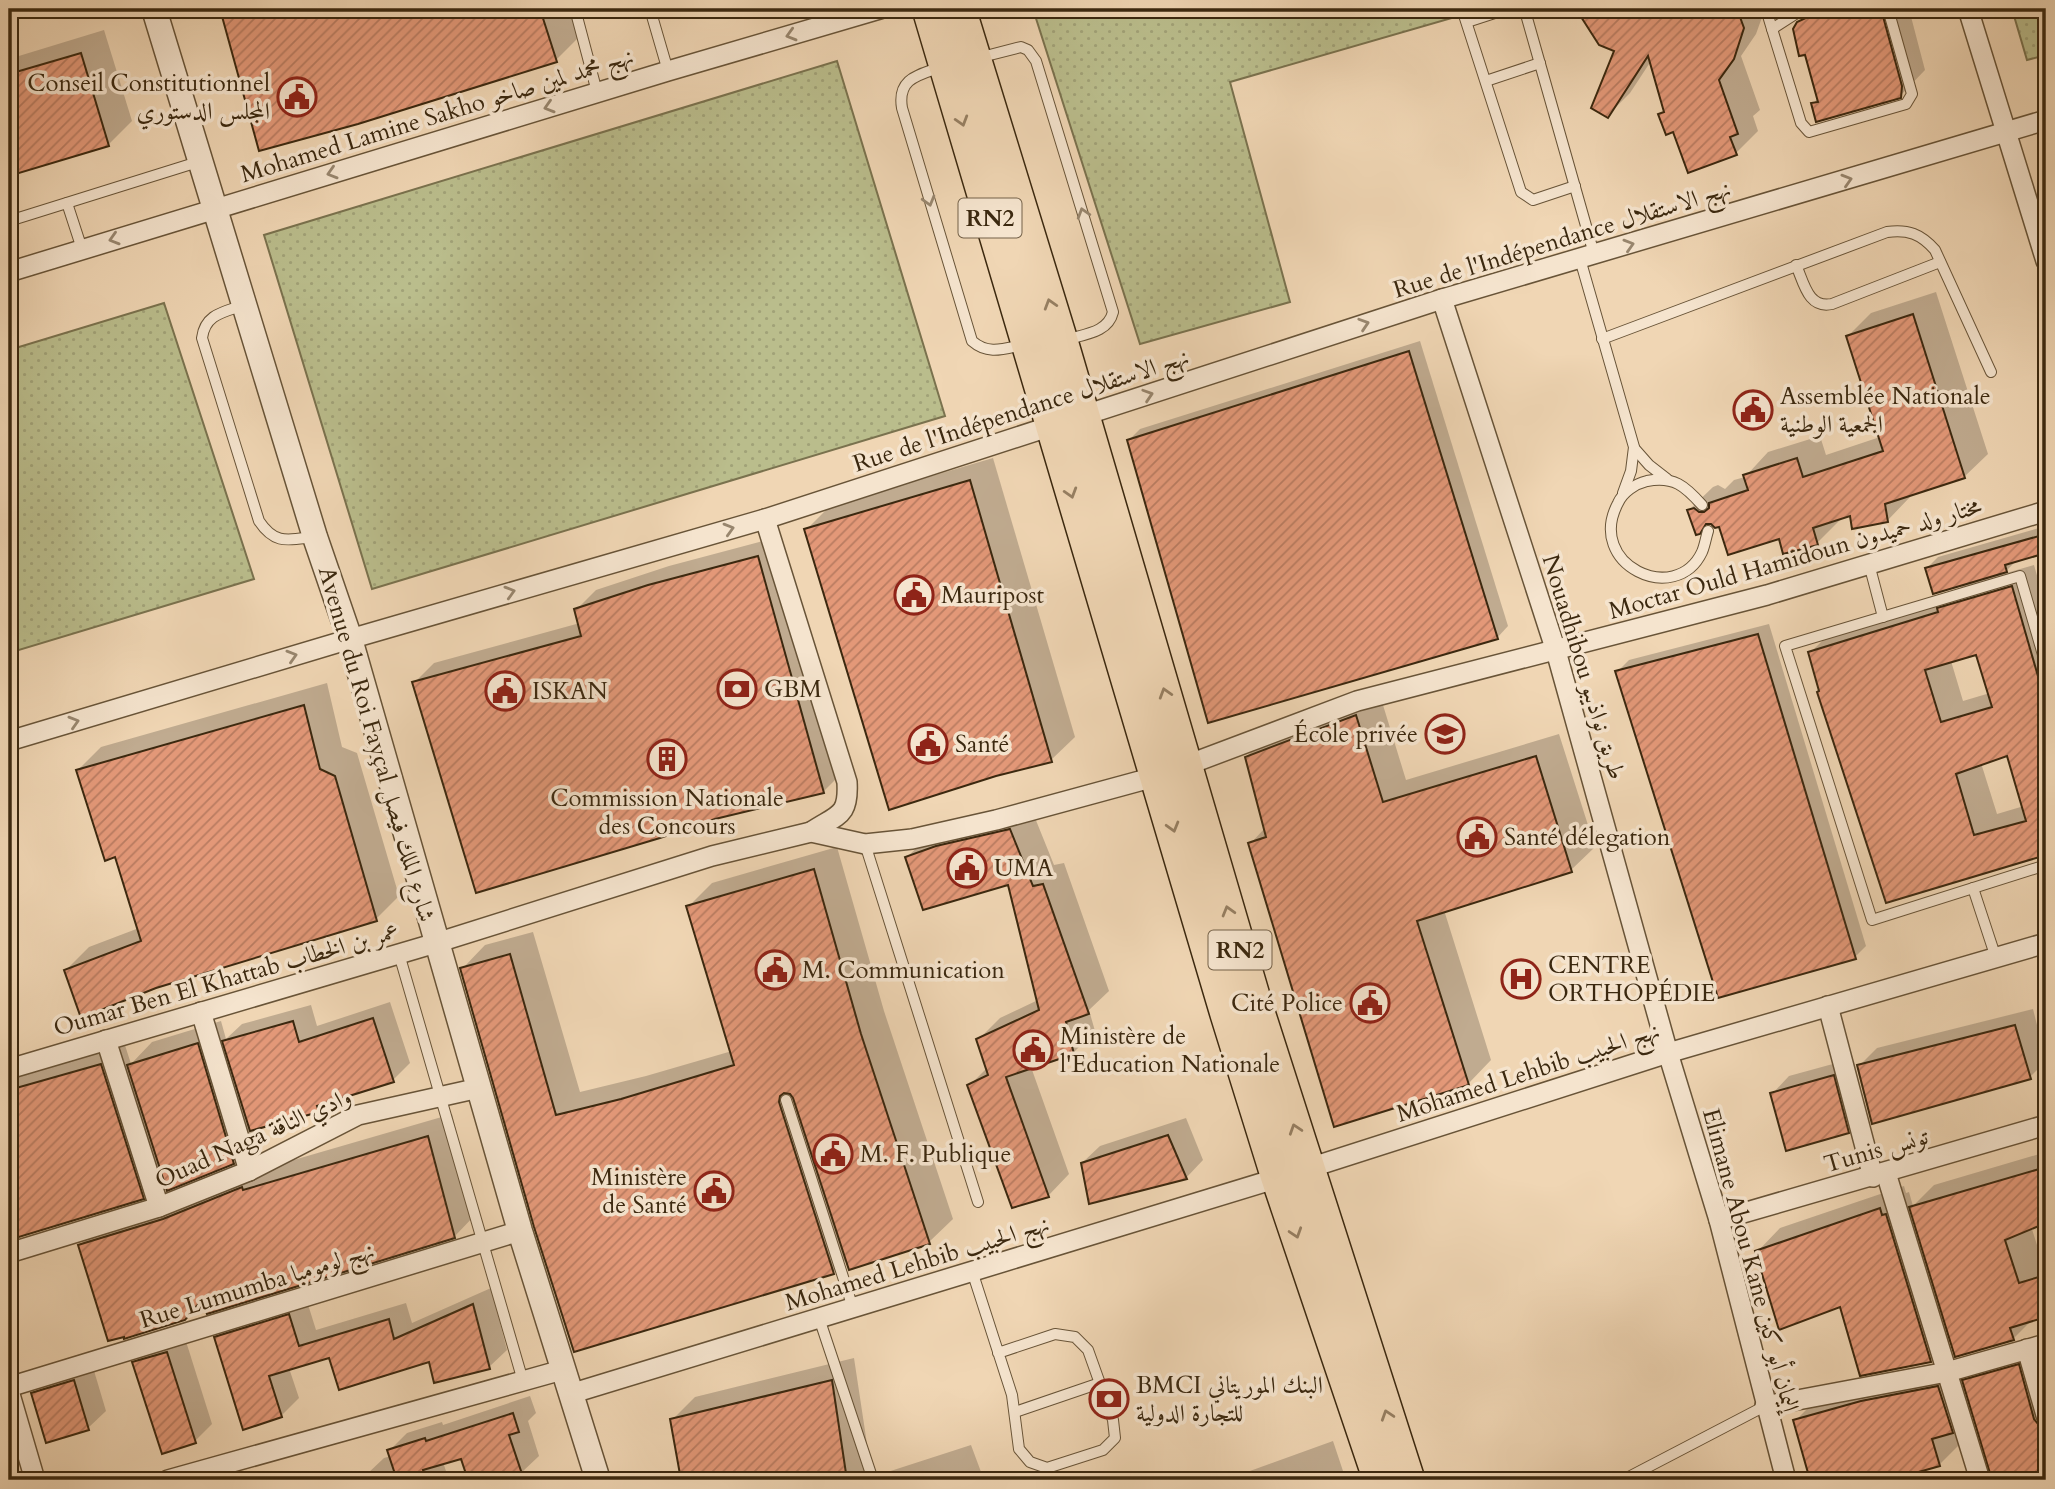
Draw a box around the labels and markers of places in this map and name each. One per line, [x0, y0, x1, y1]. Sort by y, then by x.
place label: Conseil Constitutionnel المجلس الدستوري [27, 67, 270, 130]
public building icon: Conseil Constitutionnel المجلس الدستوري [276, 76, 318, 118]
place label: Assemblée Nationale الجمعية الوطنية [1780, 380, 1991, 441]
public building icon: Assemblée Nationale الجمعية الوطنية [1732, 389, 1774, 431]
public building icon: Mauripost [893, 574, 935, 616]
place label: Mauripost [941, 579, 1044, 612]
bank icon: GBM [716, 668, 758, 710]
public building icon: ISKAN [484, 670, 526, 712]
place label: GBM [764, 673, 822, 706]
place label: ISKAN [532, 675, 608, 708]
school or university icon: École privée [1424, 713, 1466, 755]
place label: École privée [1294, 718, 1418, 751]
public building icon: Santé [907, 723, 949, 765]
place label: Santé [955, 728, 1010, 761]
building icon: Commission Nationale des Concours [646, 738, 688, 780]
place label: Commission Nationale des Concours [550, 782, 784, 843]
public building icon: Santé délegation [1456, 816, 1498, 858]
place label: Santé délegation [1504, 821, 1671, 854]
public building icon: UMA [946, 847, 988, 889]
place label: UMA [994, 852, 1054, 885]
public building icon: M. Communication [754, 949, 796, 991]
place label: CENTRE ORTHOPÉDIE [1548, 949, 1715, 1010]
place label: M. Communication [802, 954, 1005, 987]
hospital icon: CENTRE ORTHOPÉDIE [1500, 958, 1542, 1000]
public building icon: Cité Police [1349, 982, 1391, 1024]
place label: Cité Police [1231, 987, 1343, 1020]
place label: Ministère de l'Education Nationale [1060, 1020, 1280, 1081]
public building icon: Ministère de l'Education Nationale [1012, 1029, 1054, 1071]
public building icon: M. F. Publique [812, 1133, 854, 1175]
place label: M. F. Publique [860, 1138, 1011, 1171]
place label: Ministère de Santé [591, 1161, 687, 1222]
public building icon: Ministère de Santé [693, 1170, 735, 1212]
place label: BMCI البنك الموريتاني للتجارة الدولية [1136, 1369, 1323, 1430]
bank icon: BMCI البنك الموريتاني للتجارة الدولية [1088, 1378, 1130, 1420]

